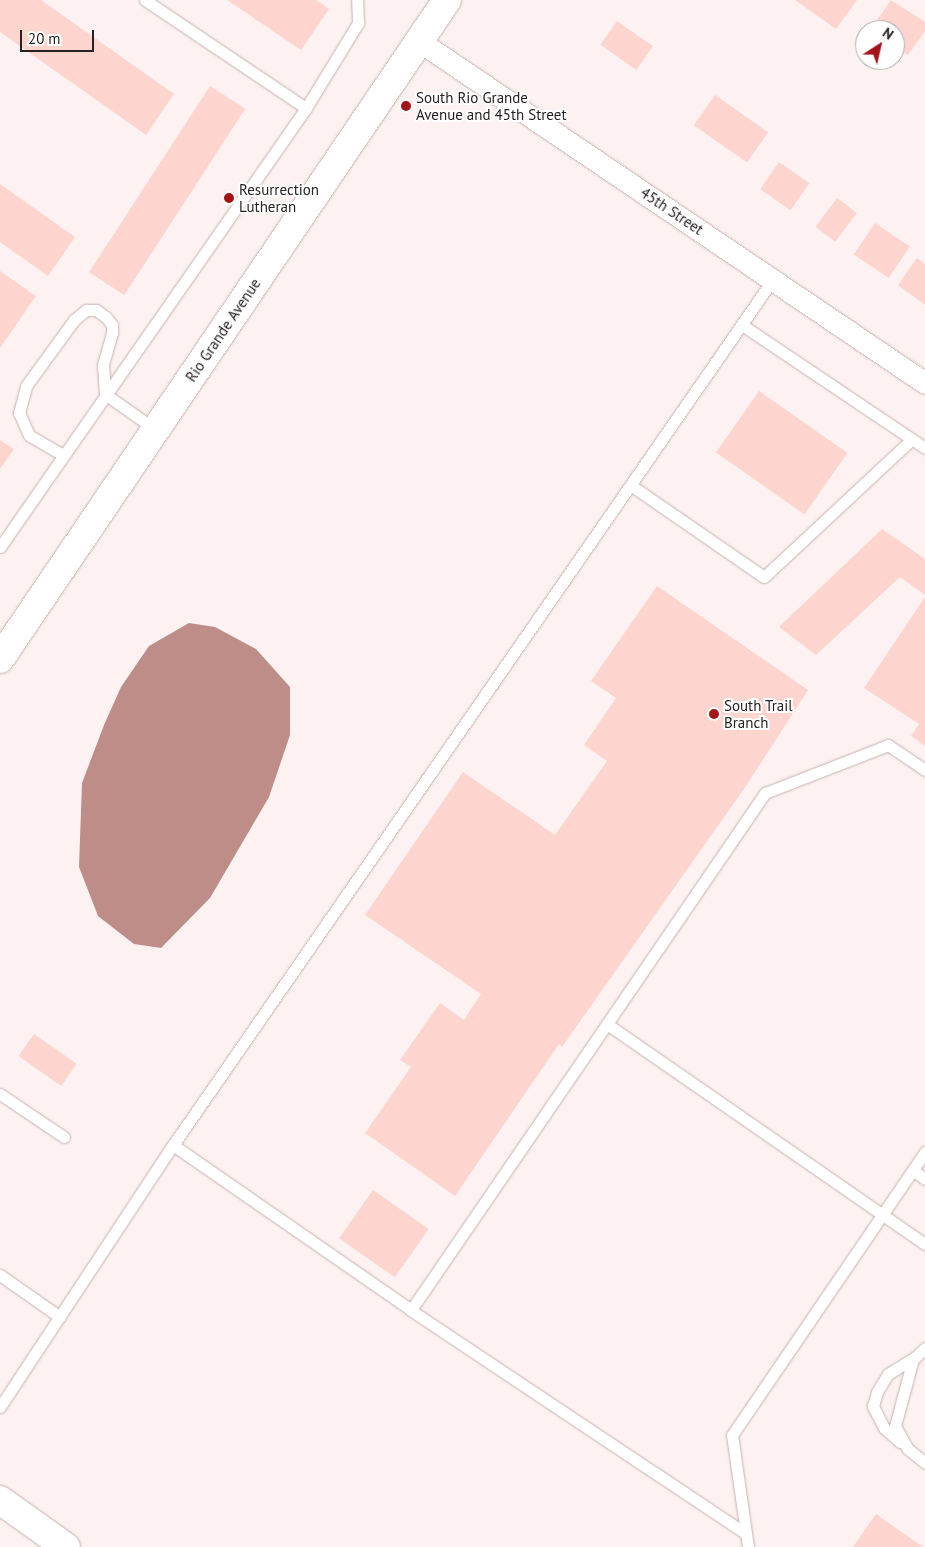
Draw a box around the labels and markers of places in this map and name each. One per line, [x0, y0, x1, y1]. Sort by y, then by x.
place label: South Rio Grande Avenue and 45th Street [416, 88, 567, 123]
marker: South Rio Grande Avenue and 45th Street [400, 100, 412, 112]
place label: Resurrection Lutheran [239, 180, 319, 215]
marker: Resurrection Lutheran [223, 192, 235, 204]
place label: South Trail Branch [724, 696, 793, 731]
marker: South Trail Branch [708, 708, 720, 720]

